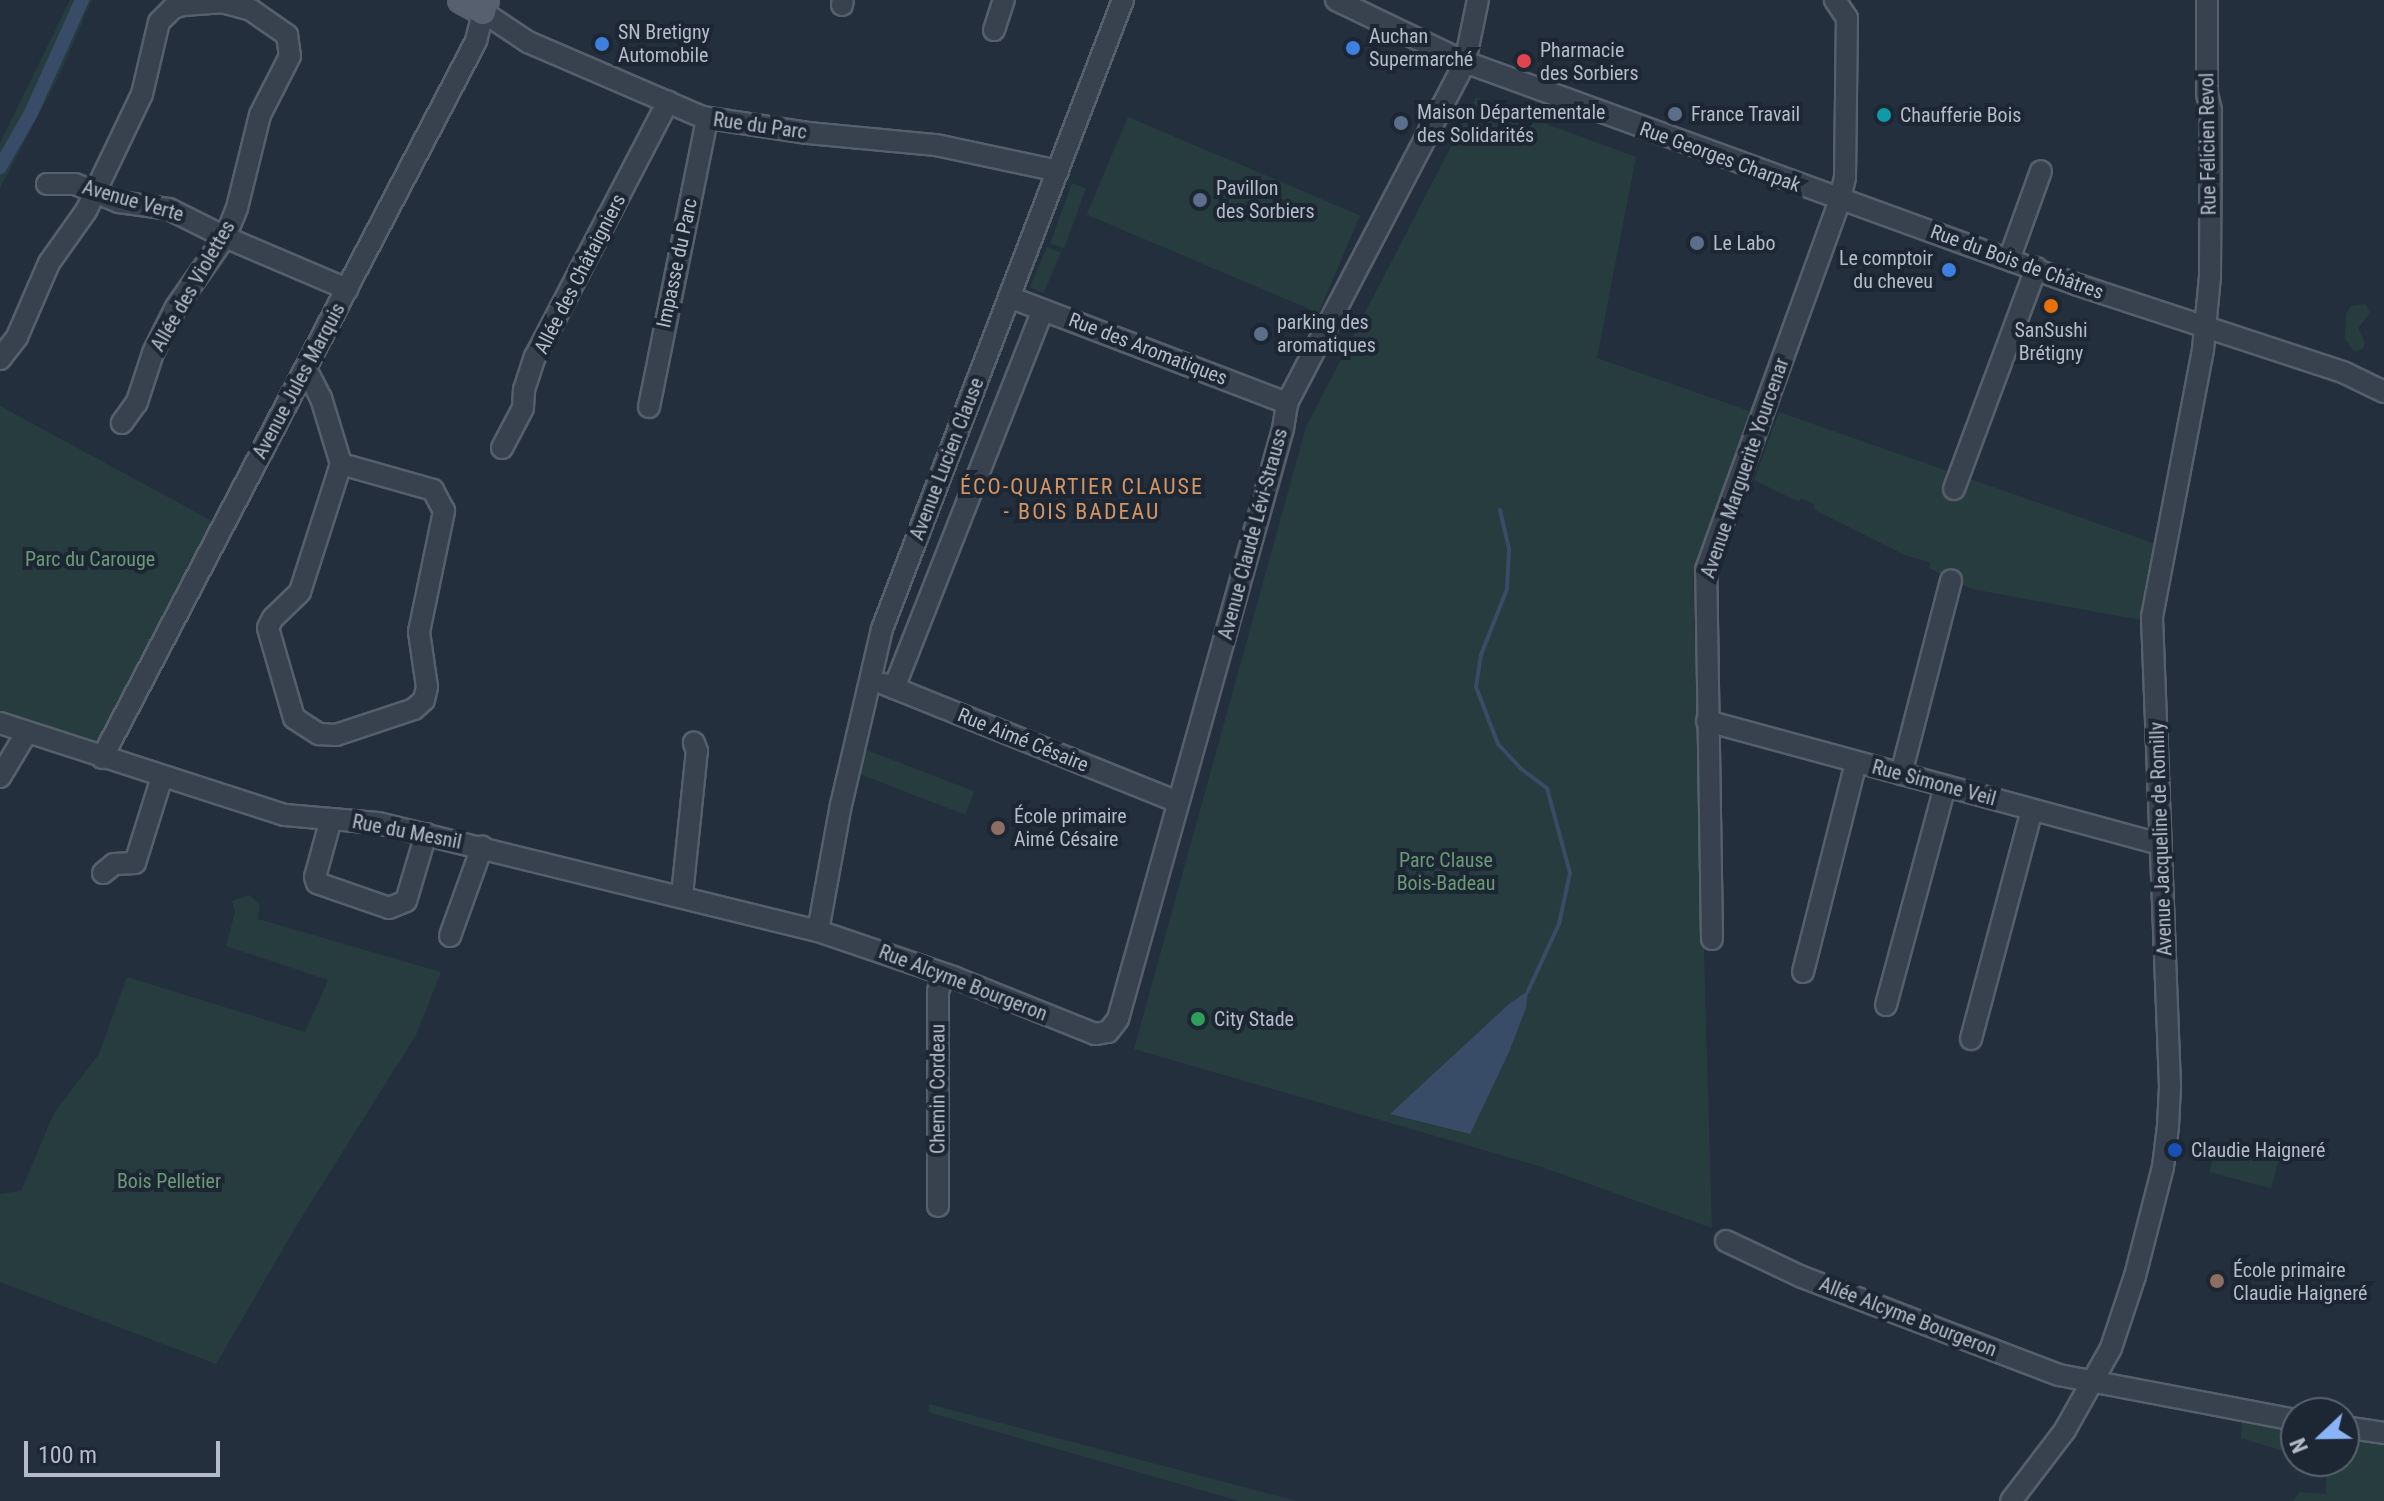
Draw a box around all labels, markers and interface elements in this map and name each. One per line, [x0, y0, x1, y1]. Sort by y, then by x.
place label: SN Bretigny Automobile [618, 20, 710, 67]
place label: Auchan Supermarché [1369, 24, 1473, 71]
marker: SN Bretigny Automobile [593, 35, 611, 53]
place label: Pharmacie des Sorbiers [1540, 38, 1639, 85]
marker: Auchan Supermarché [1344, 39, 1362, 57]
marker: Pharmacie des Sorbiers [1515, 52, 1533, 70]
street label: Rue Félicien Revol [2195, 73, 2221, 215]
place label: Maison Départementale des Solidarités [1417, 100, 1605, 147]
place label: France Travail [1691, 102, 1801, 126]
place label: Chaufferie Bois [1900, 103, 2021, 127]
marker: France Travail [1666, 105, 1684, 123]
marker: Chaufferie Bois [1875, 106, 1893, 124]
street label: Rue du Parc [712, 108, 808, 144]
marker: Maison Départementale des Solidarités [1392, 114, 1410, 132]
street label: Rue Georges Charpak [1636, 117, 1804, 197]
street label: Avenue Verte [80, 175, 186, 227]
place label: Pavillon des Sorbiers [1216, 176, 1315, 223]
street label: Allée des Châtaigniers [529, 190, 631, 358]
marker: Pavillon des Sorbiers [1191, 191, 1209, 209]
street label: Impasse du Parc [652, 196, 702, 330]
street label: Allée des Violettes [146, 216, 240, 356]
street label: Rue du Bois de Châtres [1927, 220, 2107, 304]
place label: Le Labo [1713, 231, 1775, 255]
marker: Le Labo [1688, 234, 1706, 252]
place label: Le comptoir du cheveu [1839, 246, 1933, 293]
marker: Le comptoir du cheveu [1940, 261, 1958, 279]
marker: SanSushi Brétigny [2042, 297, 2060, 315]
street label: Avenue Jules Marquis [248, 299, 350, 463]
street label: Rue des Aromatiques [1065, 308, 1231, 390]
place label: parking des aromatiques [1277, 310, 1376, 357]
place label: SanSushi Brétigny [2014, 318, 2088, 365]
marker: parking des aromatiques [1252, 325, 1270, 343]
street label: Avenue Marguerite Yourcenar [1696, 355, 1794, 581]
street label: Avenue Lucien Clause [905, 374, 989, 544]
street label: Avenue Claude Lévi-Strauss [1213, 426, 1293, 642]
district label: ÉCO-QUARTIER CLAUSE - BOIS BADEAU [960, 473, 1204, 524]
park label: Parc du Carouge [25, 547, 155, 571]
street label: Rue Aimé Césaire [954, 703, 1092, 777]
street label: Avenue Jacqueline de Romilly [2145, 722, 2177, 956]
street label: Rue Simone Veil [1869, 755, 1999, 811]
place label: École primaire Aimé Césaire [1014, 804, 1127, 851]
street label: Rue du Mesnil [350, 810, 464, 854]
marker: École primaire Aimé Césaire [989, 819, 1007, 837]
park label: Parc Clause Bois-Badeau [1397, 848, 1495, 895]
street label: Rue Alcyme Bourgeron [875, 940, 1051, 1026]
place label: City Stade [1214, 1007, 1294, 1031]
marker: City Stade [1189, 1010, 1207, 1028]
street label: Chemin Cordeau [926, 1024, 950, 1154]
place label: Claudie Haigneré [2191, 1138, 2325, 1162]
marker: Claudie Haigneré [2166, 1141, 2184, 1159]
park label: Bois Pelletier [117, 1169, 221, 1193]
place label: École primaire Claudie Haigneré [2233, 1258, 2367, 1305]
street label: Allée Alcyme Bourgeron [1816, 1272, 2000, 1362]
marker: École primaire Claudie Haigneré [2208, 1272, 2226, 1290]
north arrow [2280, 1397, 2360, 1477]
scale bar [28, 1425, 224, 1475]
text: N [2285, 1435, 2313, 1456]
text: 100 m [38, 1441, 97, 1469]

